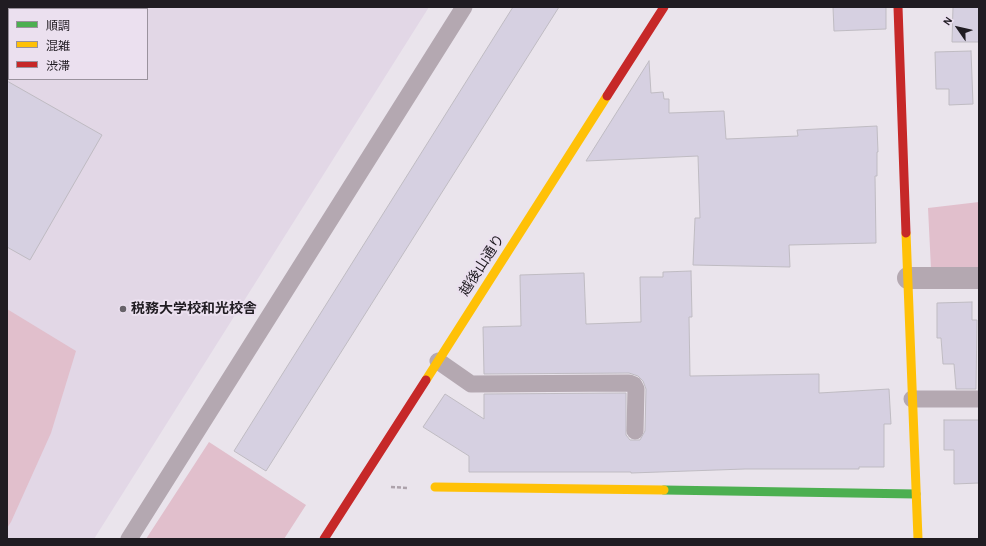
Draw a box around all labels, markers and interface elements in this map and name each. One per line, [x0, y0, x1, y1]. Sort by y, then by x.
legend [8, 8, 148, 80]
north arrow [938, 8, 978, 48]
text: N [941, 15, 954, 27]
text: 順調 [46, 20, 70, 32]
text: 混雑 [46, 40, 70, 52]
text: 渋滞 [46, 60, 70, 72]
street label: 越後山通り [456, 231, 508, 299]
place label: 税務大学校和光校舎 [131, 301, 257, 317]
marker: 税務大学校和光校舎 [118, 304, 128, 314]

